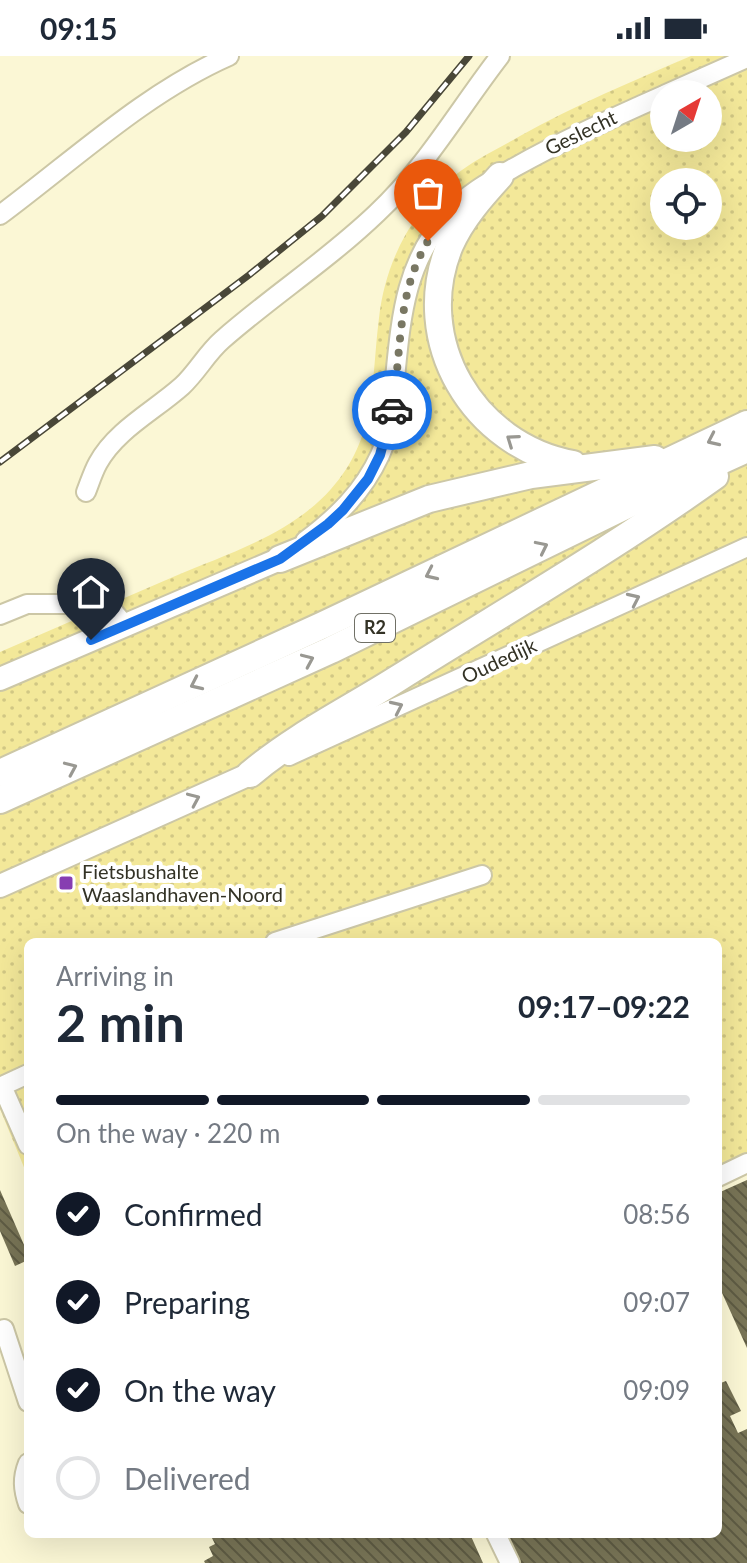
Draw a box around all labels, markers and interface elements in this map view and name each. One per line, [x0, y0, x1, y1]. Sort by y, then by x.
text: 09:15 [40, 10, 117, 46]
north arrow [650, 80, 722, 152]
map controls [650, 80, 722, 240]
street label: Geslecht [541, 104, 620, 160]
pin [394, 159, 462, 241]
button: locate [650, 168, 722, 240]
icon: bag [406, 171, 450, 215]
courier [352, 370, 432, 450]
icon: car [370, 388, 414, 432]
one-way arrow [707, 430, 721, 446]
one-way arrow [506, 435, 520, 450]
one-way arrow [533, 541, 548, 556]
pin [57, 558, 125, 640]
one-way arrow [425, 564, 440, 580]
icon: home [69, 570, 113, 614]
one-way arrow [626, 593, 640, 609]
road number: R2 [355, 614, 395, 642]
street label: Oudedijk [457, 632, 541, 688]
one-way arrow [300, 654, 314, 670]
one-way arrow [189, 674, 204, 690]
one-way arrow [389, 701, 404, 717]
one-way arrow [63, 761, 77, 777]
one-way arrow [186, 793, 200, 809]
place label: Fietsbushalte Waaslandhaven-Noord [82, 859, 283, 906]
marker: Fietsbushalte Waaslandhaven-Noord [57, 874, 75, 892]
text: Arriving in [56, 960, 174, 992]
text: 09:17–09:22 [518, 988, 690, 1024]
text: 2 min [56, 991, 185, 1053]
text: On the way · 220 m [56, 1117, 280, 1149]
icon: check [56, 1192, 100, 1236]
text: Confirmed [124, 1196, 263, 1232]
text: 08:56 [623, 1198, 690, 1230]
icon: check [56, 1280, 100, 1324]
text: Preparing [124, 1284, 250, 1320]
text: 09:07 [623, 1286, 690, 1318]
icon: check [56, 1368, 100, 1412]
text: On the way [124, 1372, 276, 1408]
text: 09:09 [623, 1374, 690, 1406]
text: Delivered [124, 1460, 251, 1496]

